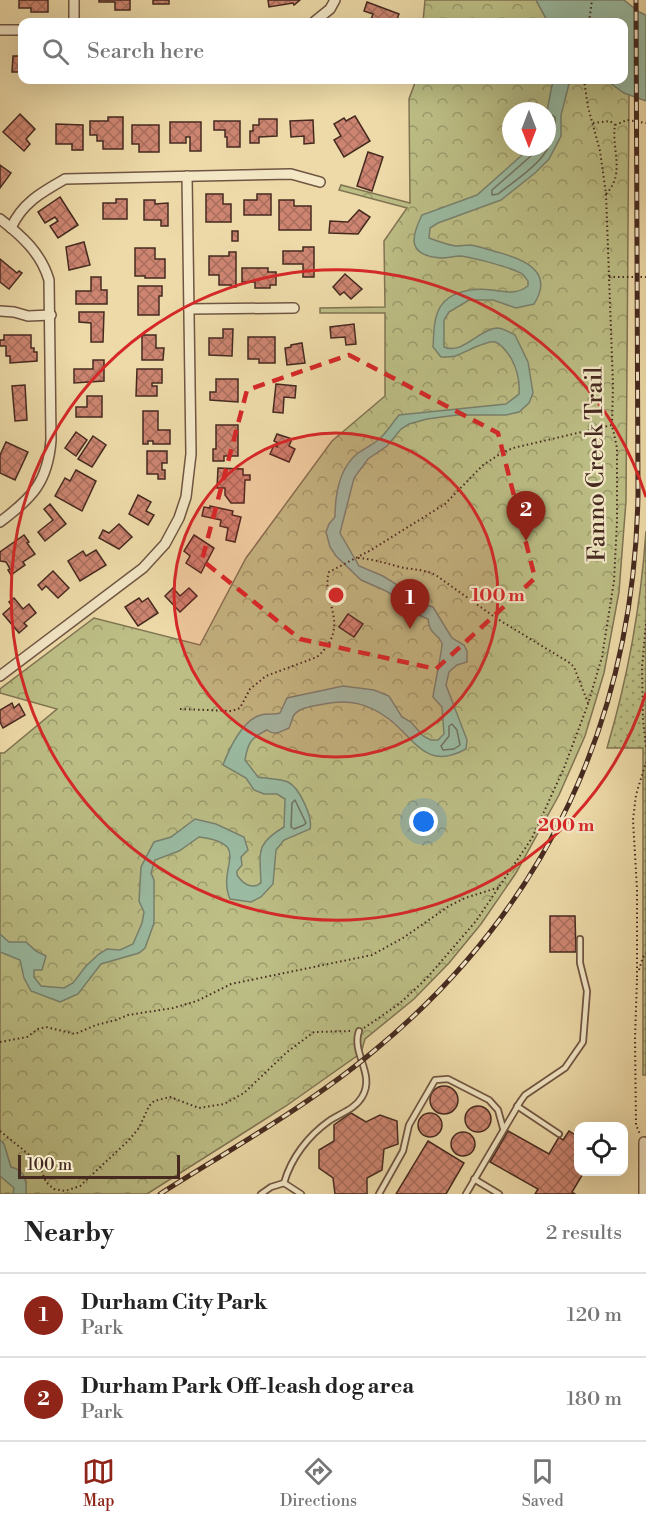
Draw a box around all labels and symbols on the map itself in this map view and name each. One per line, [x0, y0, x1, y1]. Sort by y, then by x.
north arrow [502, 102, 556, 156]
street label: Fanno Creek Trail [579, 366, 613, 562]
pin: 2 [506, 492, 546, 541]
pin: 1 [390, 580, 430, 629]
text: 100 m [471, 584, 525, 607]
centre of rings [326, 585, 346, 605]
your location [409, 807, 438, 836]
text: 200 m [538, 814, 595, 837]
scale bar [18, 1152, 180, 1180]

